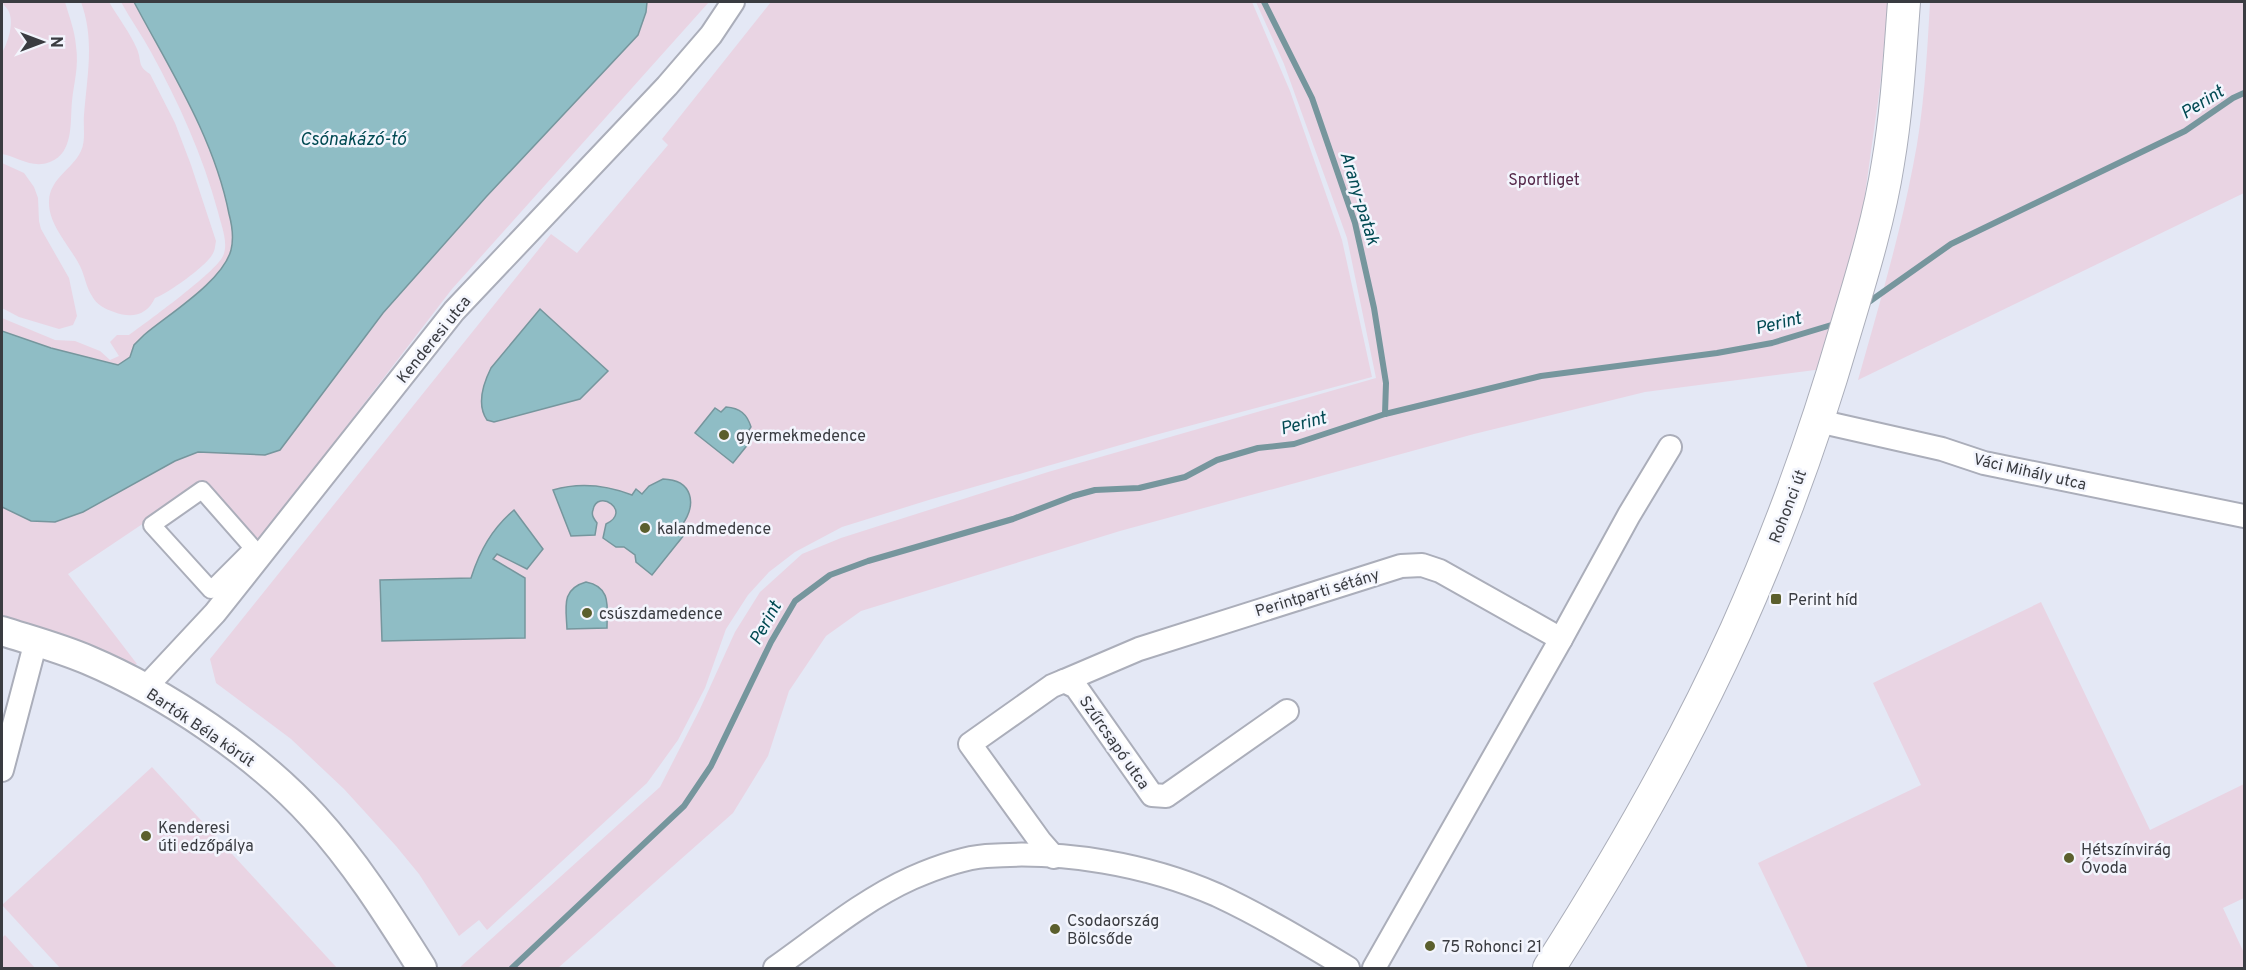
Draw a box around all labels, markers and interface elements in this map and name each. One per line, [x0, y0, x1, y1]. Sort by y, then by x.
north arrow [12, 12, 72, 72]
text: N [45, 36, 65, 48]
water label: Perint [2177, 80, 2230, 125]
water label: Csónakázó-tó [300, 129, 408, 152]
water label: Arany-patak [1333, 149, 1384, 249]
park label: Sportliget [1508, 171, 1580, 191]
street label: Kenderesi utca [393, 293, 476, 388]
water label: Perint [1753, 307, 1805, 341]
water label: Perint [1278, 407, 1331, 442]
place label: gyermekmedence [736, 427, 866, 447]
marker: gyermekmedence [717, 428, 731, 442]
street label: Váci Mihály utca [1971, 450, 2088, 496]
street label: Rohonci út [1766, 467, 1812, 546]
place label: kalandmedence [657, 520, 771, 540]
marker: kalandmedence [638, 521, 652, 535]
street label: Perintparti sétány [1253, 565, 1382, 622]
place label: Perint híd [1788, 591, 1858, 611]
marker: Perint híd [1769, 592, 1783, 606]
water label: Perint [745, 596, 788, 650]
place label: csúszdamedence [599, 605, 723, 625]
marker: csúszdamedence [580, 606, 594, 620]
street label: Bartók Béla körút [142, 685, 258, 772]
street label: Szűrcsapó utca [1074, 693, 1153, 794]
place label: Kenderesi úti edzőpálya [158, 819, 254, 857]
marker: Kenderesi úti edzőpálya [139, 829, 153, 843]
place label: Hétszínvirág Óvoda [2081, 841, 2171, 879]
marker: Hétszínvirág Óvoda [2062, 851, 2076, 865]
place label: Csodaország Bölcsőde [1067, 912, 1159, 950]
marker: Csodaország Bölcsőde [1048, 922, 1062, 936]
place label: 75 Rohonci 21 [1442, 938, 1542, 958]
marker: 75 Rohonci 21 [1423, 939, 1437, 953]

